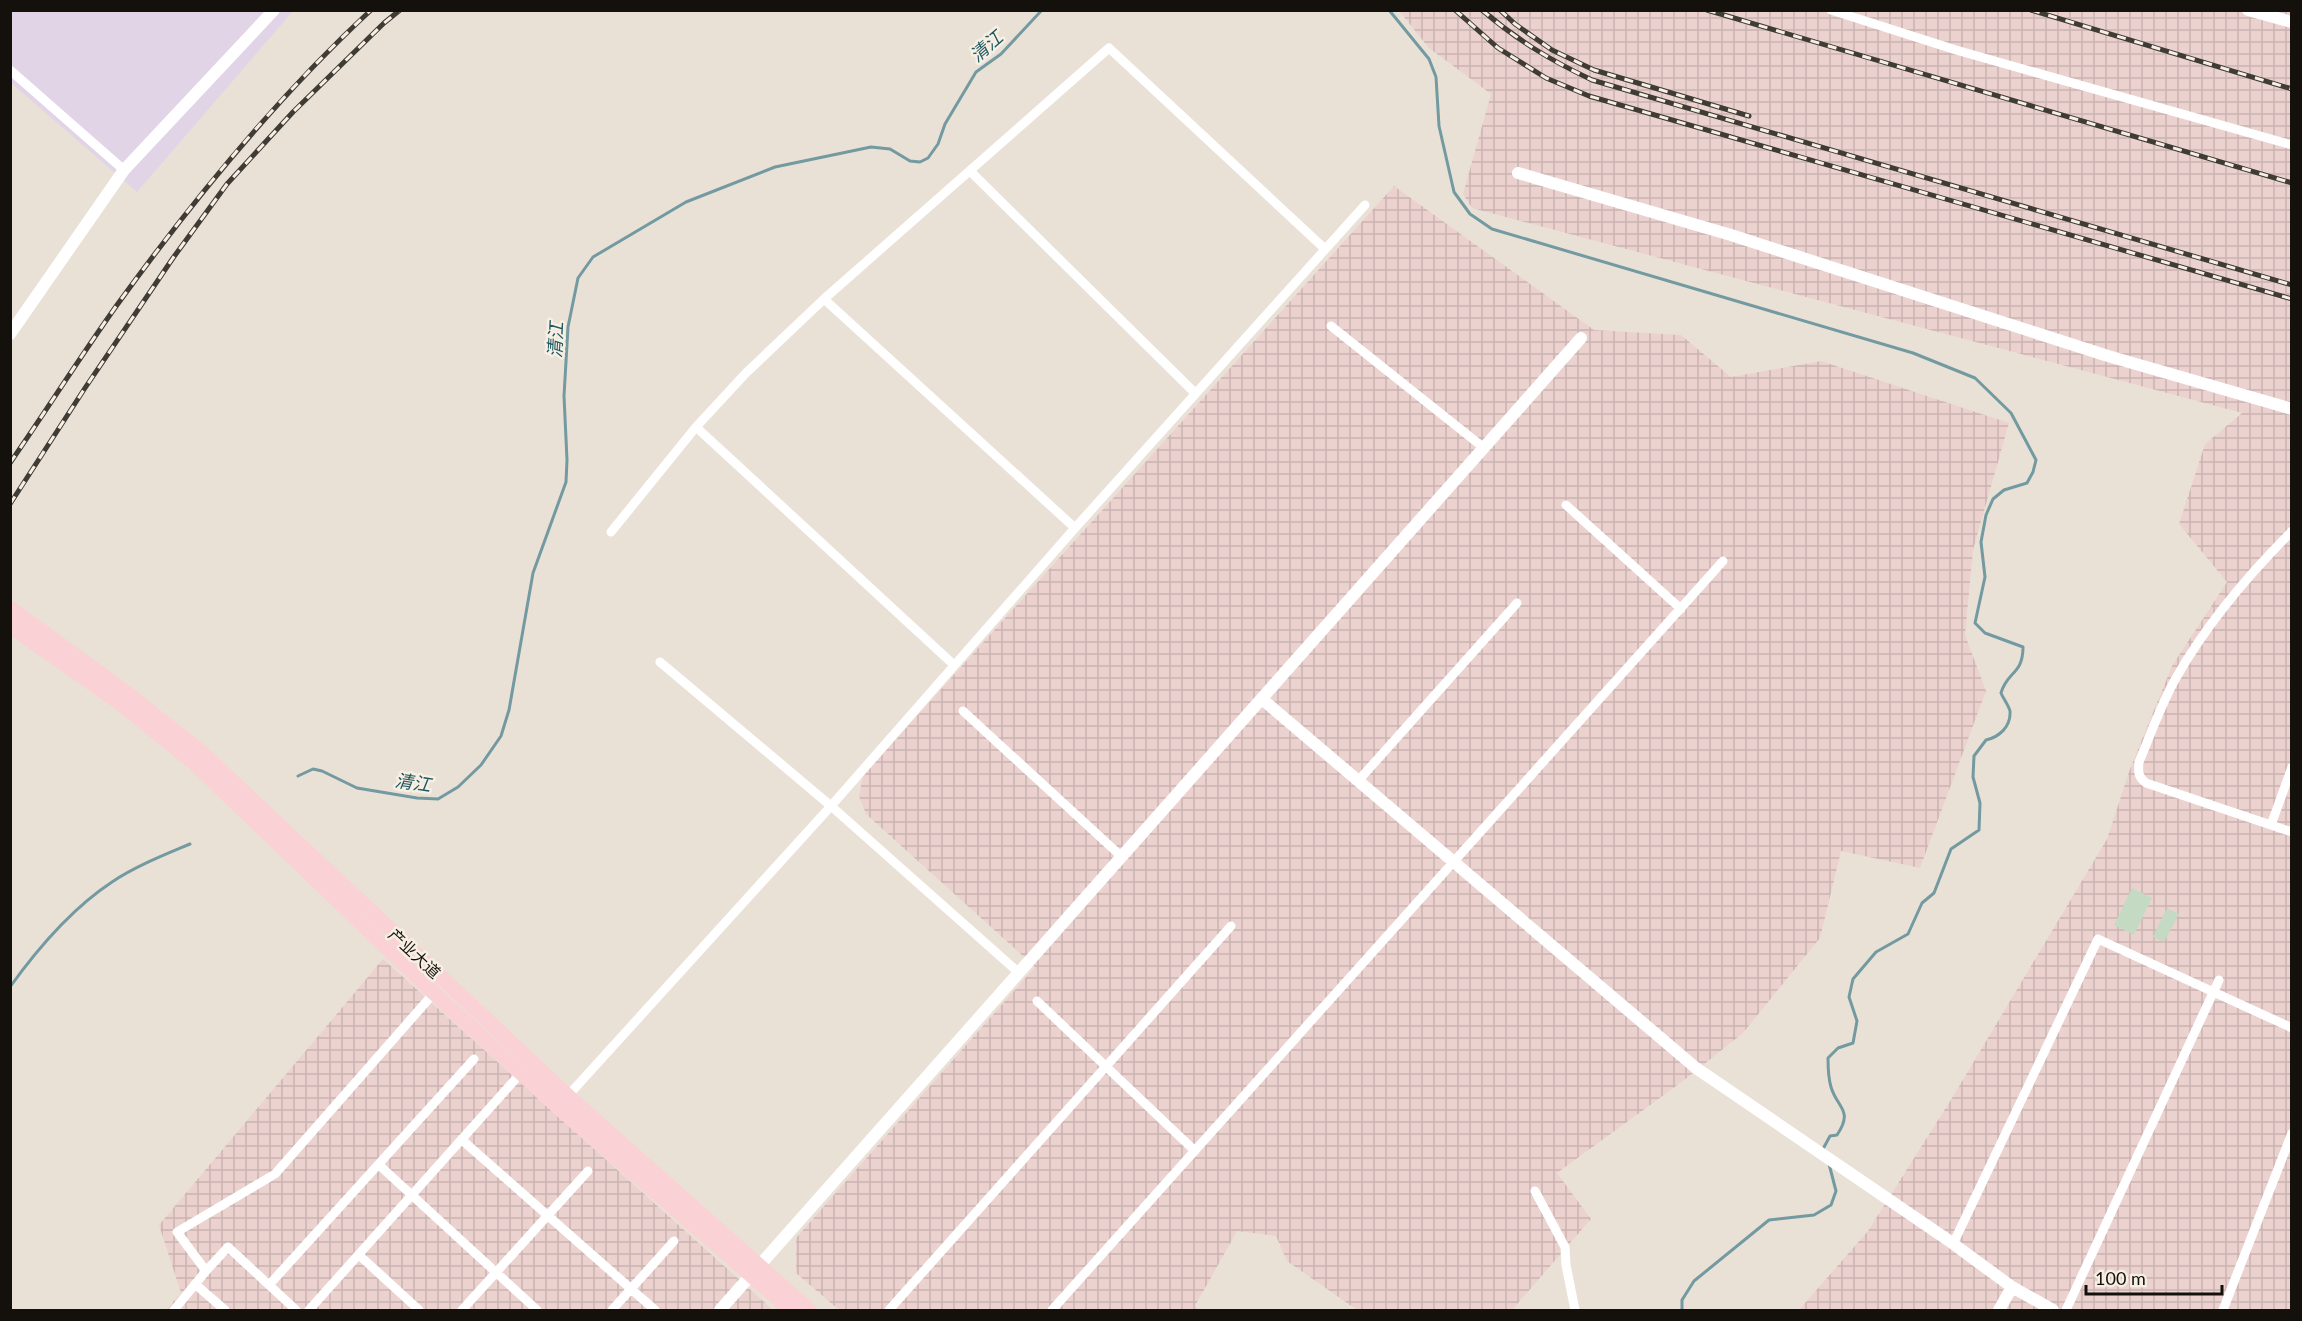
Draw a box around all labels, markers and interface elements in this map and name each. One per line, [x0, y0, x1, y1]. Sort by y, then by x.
water label: 清江 [965, 25, 1008, 66]
water label: 清江 [543, 319, 567, 359]
water label: 清江 [394, 769, 434, 796]
street label: 产业大道 [385, 924, 445, 982]
scale bar [2086, 1258, 2222, 1296]
text: 100 m [2095, 1267, 2146, 1289]

